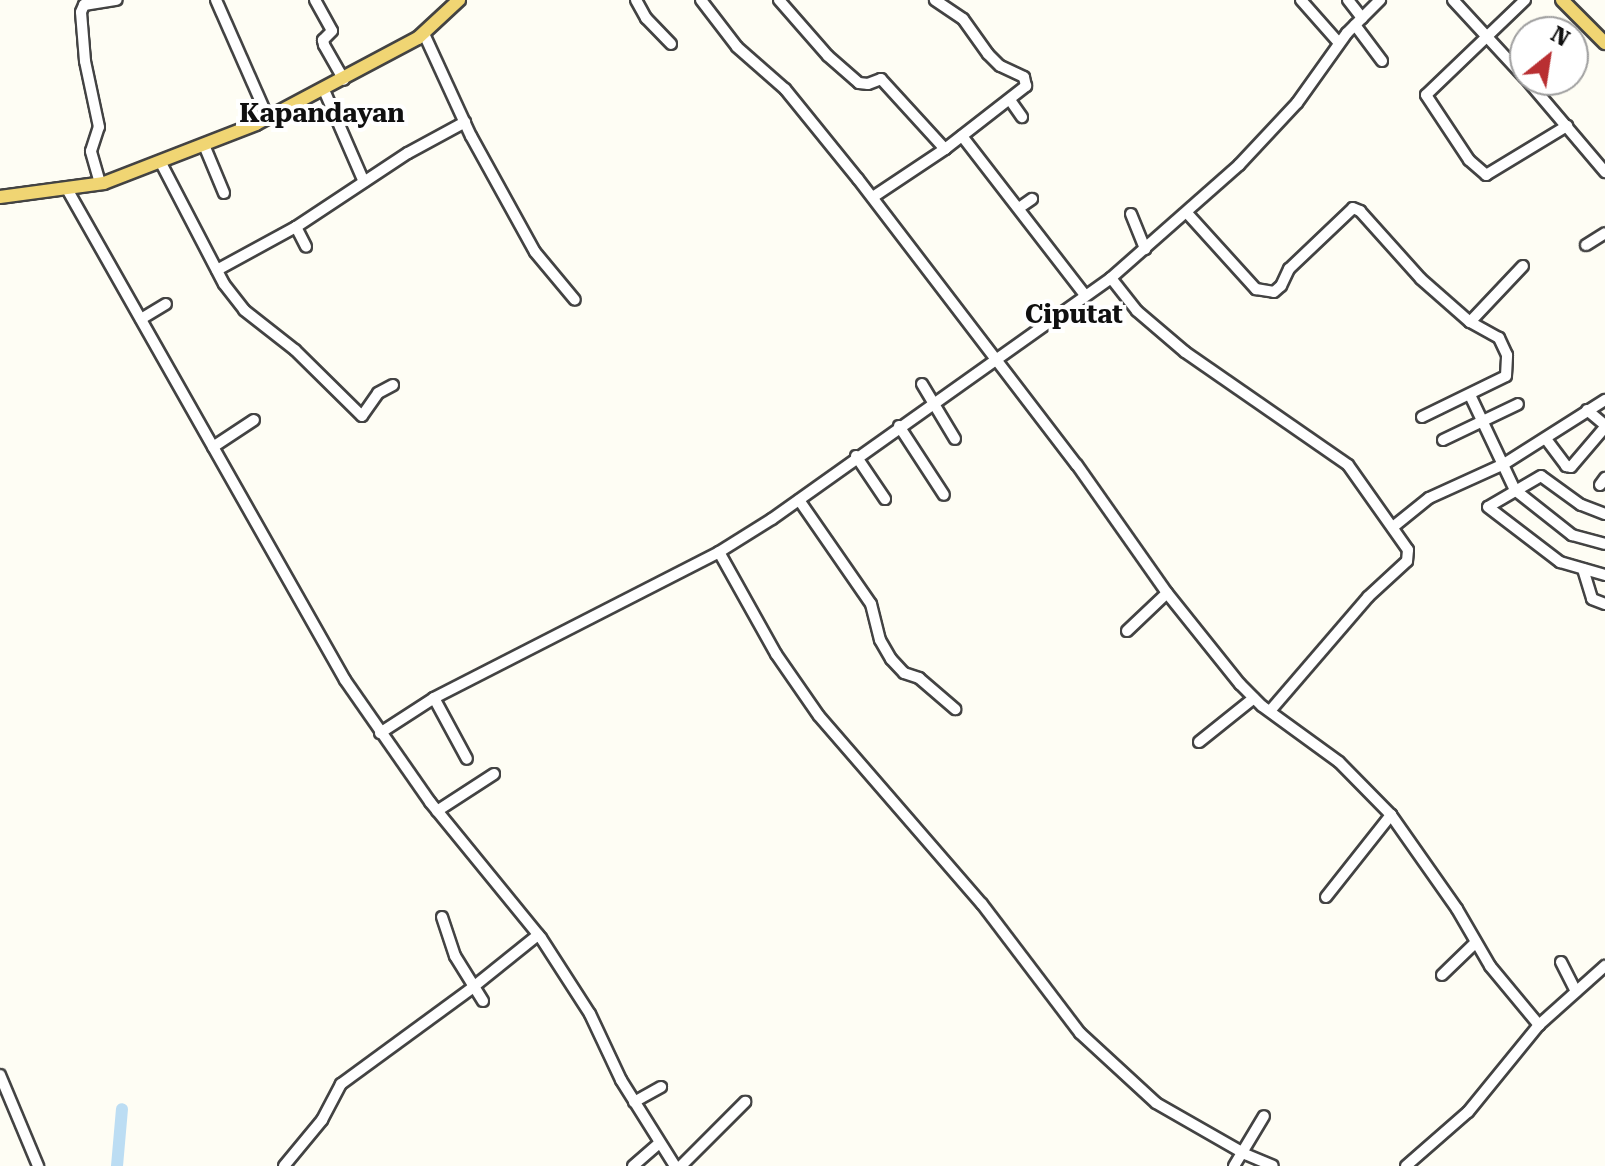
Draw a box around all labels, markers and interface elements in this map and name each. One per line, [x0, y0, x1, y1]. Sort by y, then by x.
north arrow [1509, 16, 1589, 96]
text: N [1547, 21, 1574, 52]
district label: Kapandayan [239, 98, 405, 130]
district label: Ciputat [1025, 299, 1123, 331]

